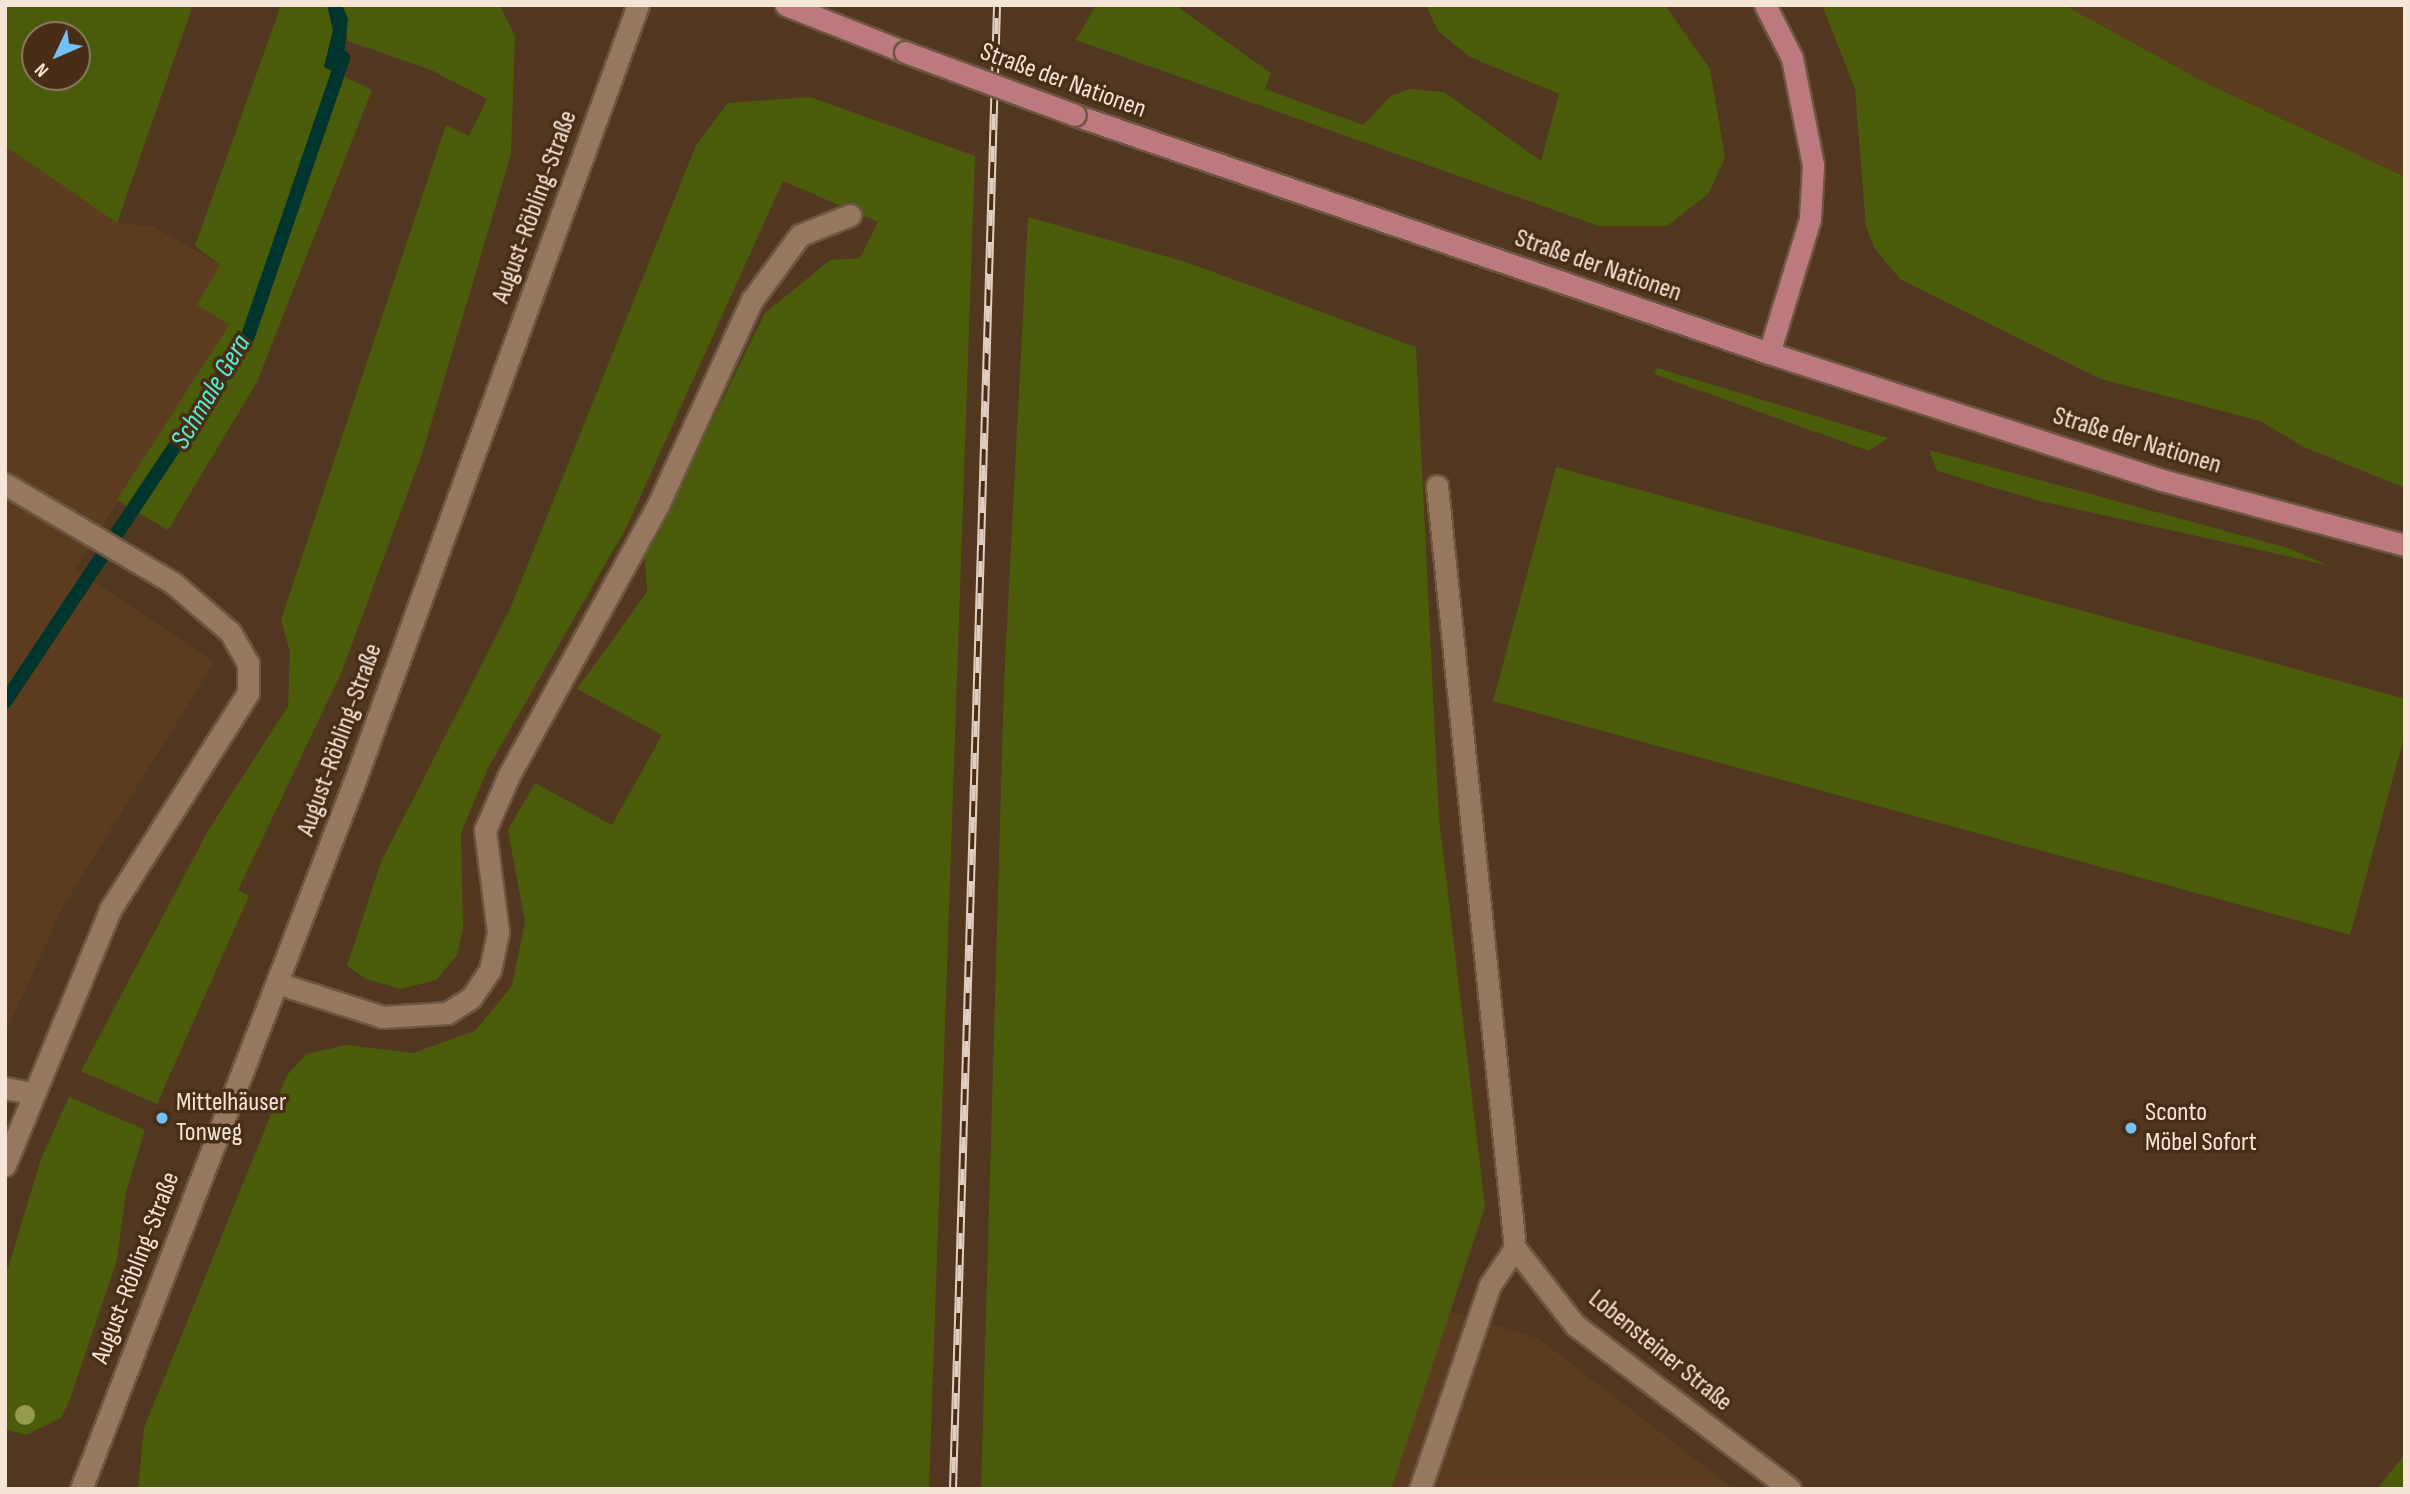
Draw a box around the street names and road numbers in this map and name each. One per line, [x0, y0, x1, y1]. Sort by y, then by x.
street label: Straße der Nationen [976, 37, 1150, 125]
street label: August-Röbling-Straße [486, 107, 584, 307]
street label: Straße der Nationen [1511, 223, 1685, 309]
street label: Straße der Nationen [2049, 401, 2225, 481]
street label: August-Röbling-Straße [291, 640, 389, 840]
street label: August-Röbling-Straße [85, 1168, 187, 1368]
street label: Lobensteiner Straße [1582, 1284, 1738, 1418]

